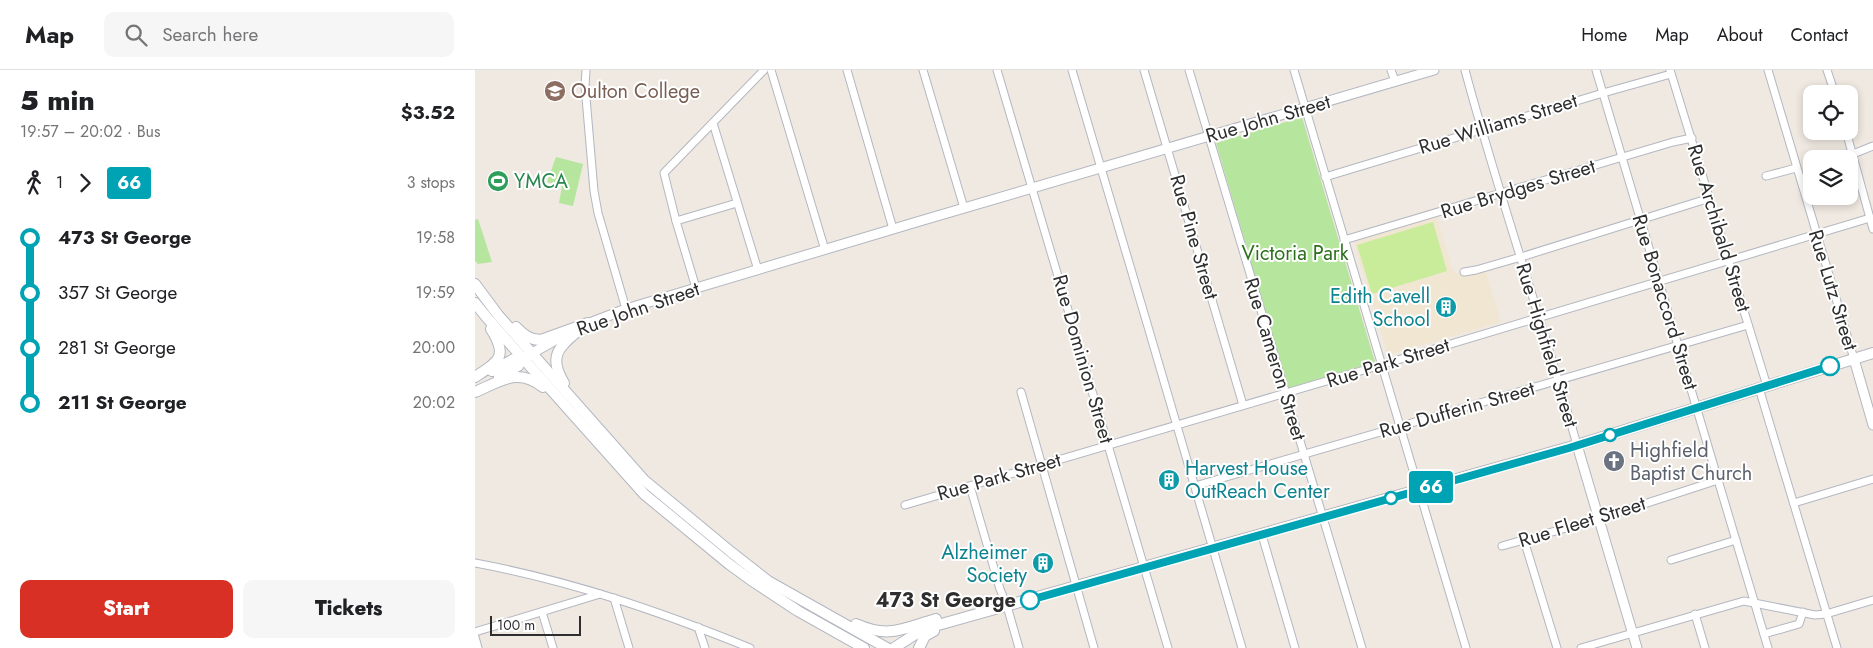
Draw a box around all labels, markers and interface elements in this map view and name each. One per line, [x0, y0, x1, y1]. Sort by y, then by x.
search box [104, 12, 454, 57]
text: Map [25, 17, 74, 52]
icon: search [122, 21, 150, 49]
text: Search here [162, 21, 258, 48]
text: Home [1581, 22, 1627, 48]
text: Map [1655, 22, 1689, 48]
text: About [1717, 22, 1762, 48]
text: Contact [1790, 22, 1848, 48]
place label: Oulton College [571, 77, 700, 106]
school or university icon: Oulton College [543, 79, 567, 103]
text: 5 min [20, 80, 95, 121]
map controls [1803, 85, 1858, 205]
button: locate [1803, 85, 1858, 140]
street label: Rue Williams Street [1415, 86, 1581, 162]
street label: Rue John Street [1202, 87, 1334, 151]
text: $3.52 [401, 99, 455, 126]
text: 19:57 – 20:02 · Bus [20, 120, 160, 143]
street label: Rue Archibald Street [1680, 141, 1758, 316]
button: layers [1803, 150, 1858, 205]
street label: Rue Brydges Street [1437, 152, 1599, 226]
place label: YMCA [514, 167, 569, 196]
icon: walk [20, 169, 48, 197]
icon: forward [71, 169, 99, 197]
sports icon: YMCA [486, 169, 510, 193]
text: 66 [117, 170, 141, 196]
text: 1 [56, 171, 63, 194]
text: 3 stops [407, 171, 455, 194]
street label: Rue Pine Street [1162, 171, 1226, 303]
street label: Rue Bonaccord Street [1624, 211, 1706, 394]
text: 473 St George [58, 224, 191, 251]
text: 19:58 [416, 226, 455, 249]
street label: Rue Lutz Street [1801, 226, 1865, 354]
park label: Victoria Park [1242, 239, 1349, 268]
street label: Rue Highfield Street [1508, 259, 1586, 431]
street label: Rue Dominion Street [1045, 271, 1121, 447]
street label: Rue John Street [573, 274, 704, 344]
street label: Rue Cameron Street [1236, 274, 1314, 444]
text: 357 St George [58, 279, 177, 306]
text: 19:59 [416, 281, 455, 304]
place label: Edith Cavell School [1330, 282, 1430, 334]
building icon: Edith Cavell School [1434, 295, 1458, 319]
street label: Rue Park Street [1323, 330, 1453, 395]
text: 281 St George [58, 334, 176, 361]
text: 20:00 [412, 336, 455, 359]
unlabelled marker [1820, 356, 1840, 376]
street label: Rue Dufferin Street [1376, 374, 1538, 446]
text: 211 St George [58, 389, 187, 416]
text: 20:02 [413, 391, 455, 414]
unlabelled marker [1603, 428, 1617, 442]
place label: Highfield Baptist Church [1630, 436, 1752, 488]
street label: Rue Park Street [934, 445, 1064, 508]
church icon: Highfield Baptist Church [1602, 449, 1626, 473]
place label: Harvest House OutReach Center [1185, 454, 1330, 506]
building icon: Harvest House OutReach Center [1157, 468, 1181, 492]
line badge: 66 [1409, 471, 1453, 503]
text: 66 [1419, 474, 1443, 500]
street label: Rue Fleet Street [1515, 489, 1649, 555]
unlabelled marker [1384, 491, 1398, 505]
place label: Alzheimer Society [941, 538, 1027, 590]
building icon: Alzheimer Society [1031, 551, 1055, 575]
button: Start [20, 580, 233, 638]
button: Tickets [243, 580, 455, 638]
place label: 473 St George [876, 586, 1016, 615]
marker: 473 St George [1020, 590, 1040, 610]
scale bar [490, 613, 581, 636]
text: 100 m [497, 615, 535, 635]

